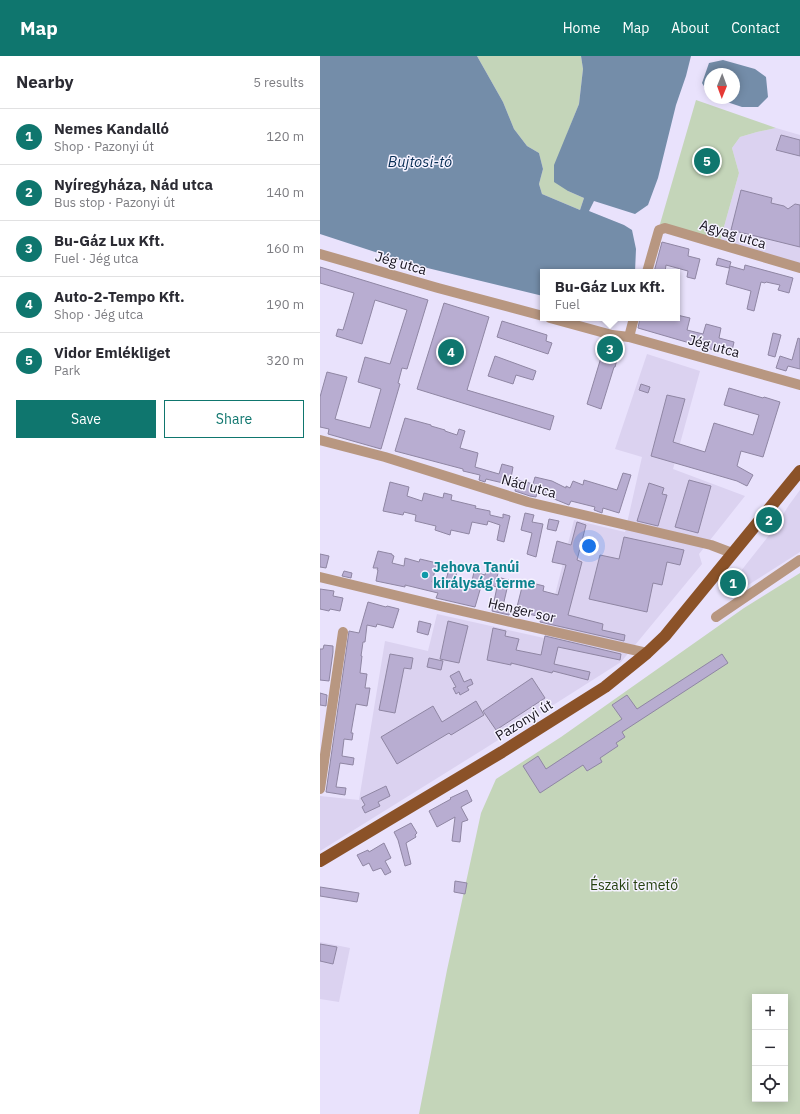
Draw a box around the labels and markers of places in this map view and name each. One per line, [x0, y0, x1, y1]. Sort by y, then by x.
pin: 5 [694, 146, 720, 176]
pin: 3 [597, 334, 623, 364]
pin: 4 [438, 337, 464, 367]
pin: 2 [756, 505, 782, 535]
place label: Jehova Tanúi királyság terme [433, 558, 535, 592]
pin: 1 [720, 568, 746, 598]
marker: Jehova Tanúi királyság terme [420, 570, 430, 580]

